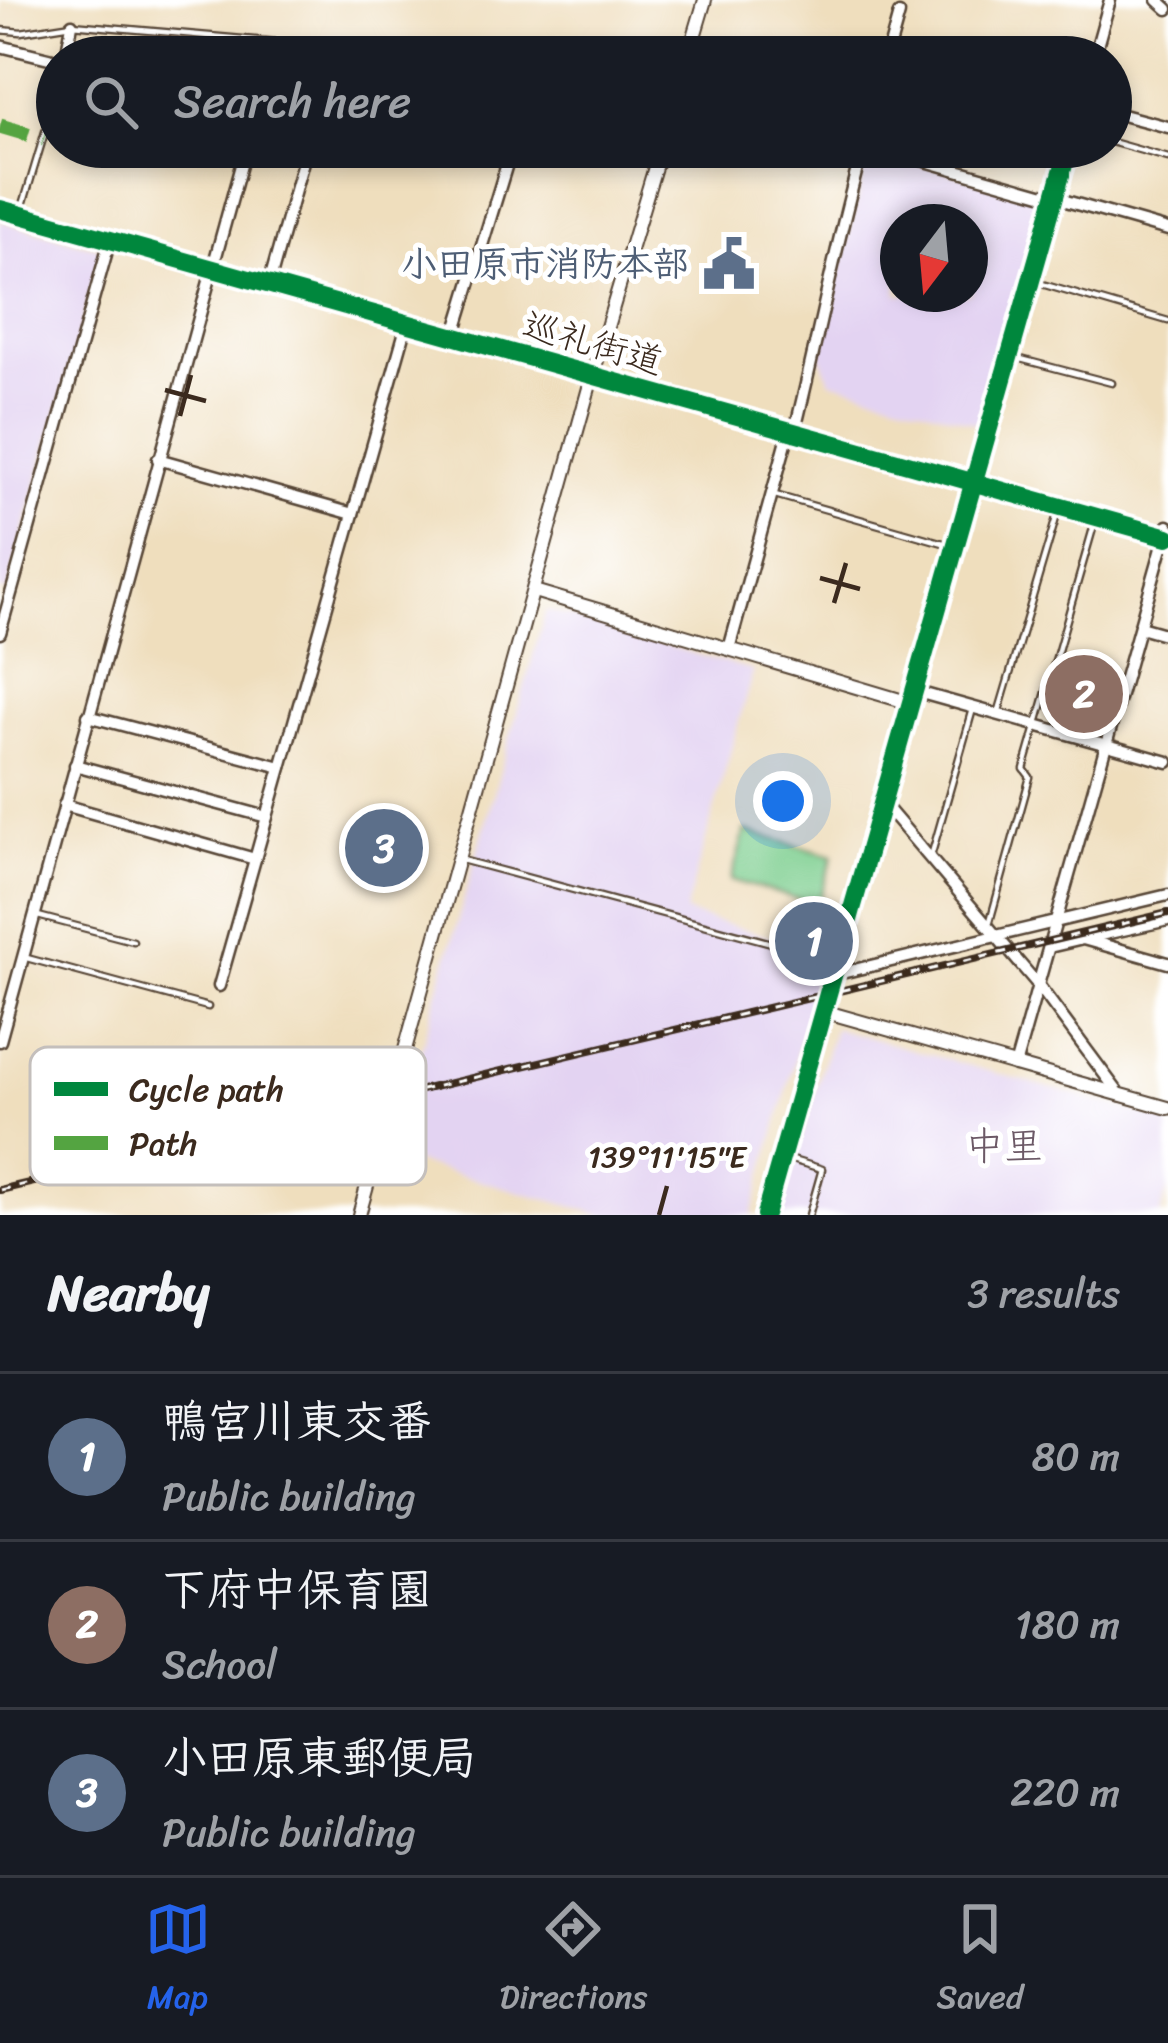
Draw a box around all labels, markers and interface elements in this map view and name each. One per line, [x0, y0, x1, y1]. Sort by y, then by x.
search box [36, 36, 1132, 168]
text: Search here [174, 62, 411, 142]
icon: search [78, 69, 144, 135]
north arrow [880, 204, 988, 312]
place label: 小田原市消防本部 [401, 232, 689, 296]
public building icon: 小田原市消防本部 [700, 235, 758, 293]
street label: 巡礼街道 [515, 292, 671, 394]
pin: 2 [1045, 649, 1123, 739]
your location [753, 771, 813, 831]
pin: 3 [345, 803, 423, 893]
pin: 1 [775, 896, 853, 986]
legend [30, 1047, 426, 1185]
text: Cycle path [129, 1061, 284, 1119]
district label: 中里 [965, 1111, 1043, 1180]
text: Path [129, 1115, 197, 1173]
text: 139°11'15"E [588, 1130, 748, 1184]
text: Nearby [48, 1248, 209, 1338]
text: 3 results [967, 1259, 1120, 1328]
text: 鴨宮川東交番 [162, 1382, 432, 1462]
text: 1 [79, 1422, 95, 1491]
text: 80 m [1032, 1422, 1120, 1491]
text: Public building [162, 1462, 416, 1531]
text: 下府中保育園 [162, 1550, 432, 1630]
text: 2 [76, 1590, 98, 1659]
text: 180 m [1015, 1590, 1120, 1659]
text: School [162, 1630, 277, 1699]
text: 小田原東郵便局 [162, 1718, 477, 1798]
text: 3 [76, 1758, 98, 1827]
text: 220 m [1010, 1758, 1120, 1827]
text: Public building [162, 1798, 416, 1867]
tab: Map [145, 1896, 211, 2026]
tab: Directions [500, 1896, 647, 2026]
tab: Saved [936, 1896, 1023, 2026]

